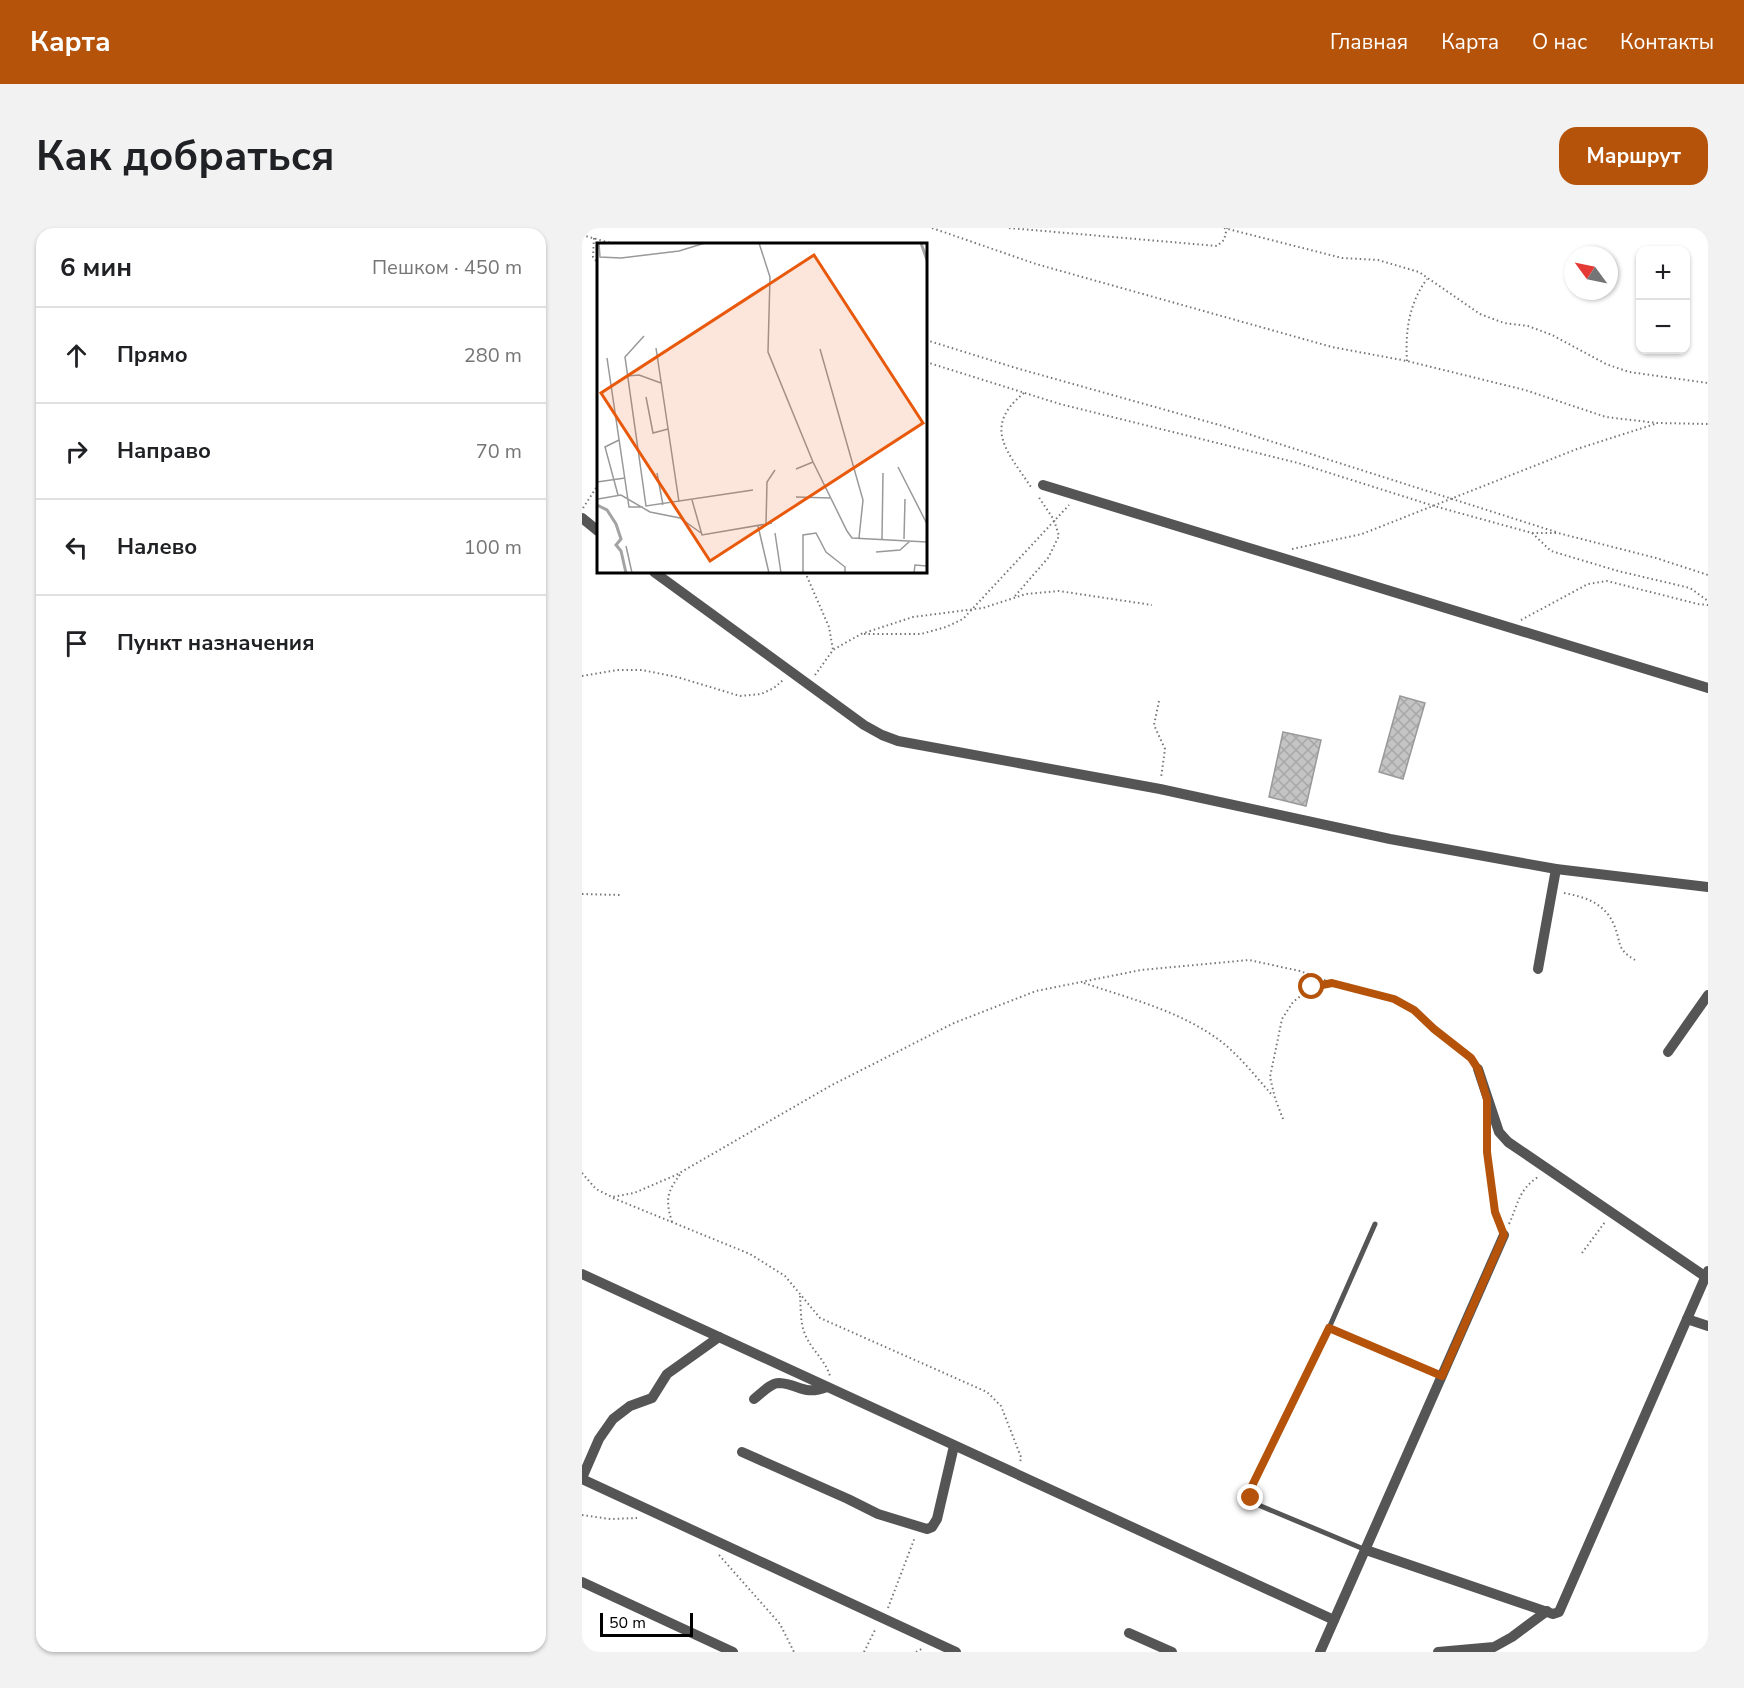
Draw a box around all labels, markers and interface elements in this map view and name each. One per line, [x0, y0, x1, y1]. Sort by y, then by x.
text: Карта [30, 23, 111, 61]
text: Главная [1330, 28, 1408, 56]
text: Карта [1441, 28, 1499, 56]
text: О нас [1532, 28, 1587, 56]
text: Контакты [1620, 28, 1714, 56]
button: Маршрут [1559, 127, 1708, 185]
text: Как добраться [36, 128, 335, 185]
inset map [597, 243, 927, 573]
north arrow [1564, 246, 1618, 300]
map controls [1636, 246, 1690, 354]
button: + [1636, 246, 1690, 300]
text: 6 мин [60, 250, 132, 285]
text: Пешком · 450 m [372, 254, 522, 281]
button: − [1636, 300, 1690, 354]
icon: ahead [60, 339, 93, 372]
text: Прямо [117, 340, 188, 370]
text: 280 m [464, 342, 522, 369]
icon: right [60, 435, 93, 468]
text: Направо [117, 436, 211, 466]
text: 70 m [476, 438, 522, 465]
icon: left [60, 531, 93, 564]
text: Налево [117, 532, 197, 562]
text: 100 m [464, 534, 522, 561]
icon: arrive [60, 627, 93, 660]
text: Пункт назначения [117, 628, 315, 658]
route start [1298, 973, 1324, 999]
route end [1237, 1484, 1263, 1510]
scale bar [600, 1610, 693, 1638]
text: 50 m [609, 1612, 646, 1634]

